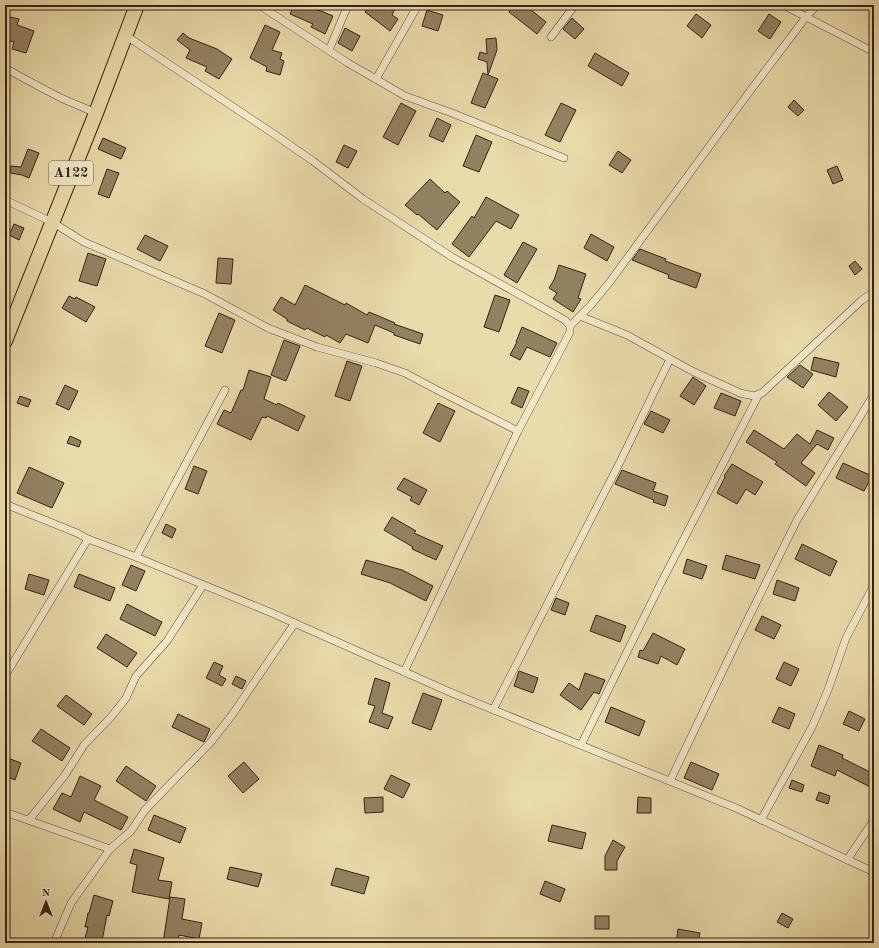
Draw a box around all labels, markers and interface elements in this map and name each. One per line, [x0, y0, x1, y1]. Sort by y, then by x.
road number: A122 [49, 161, 93, 185]
north arrow [26, 882, 66, 922]
text: N [42, 888, 51, 899]

